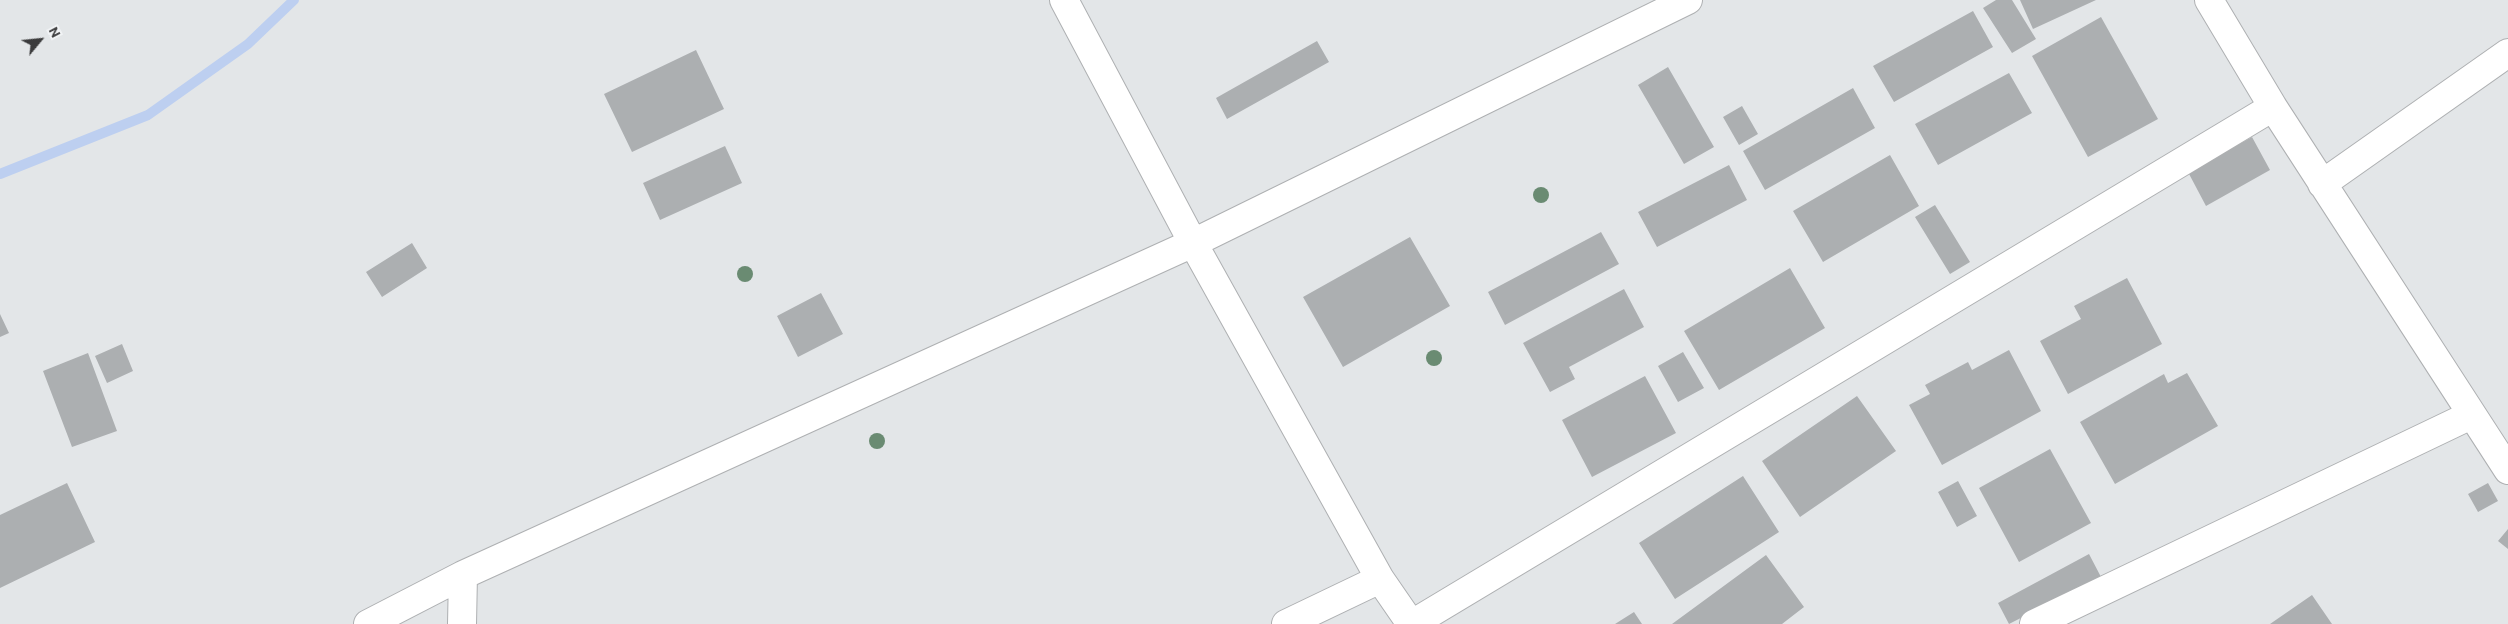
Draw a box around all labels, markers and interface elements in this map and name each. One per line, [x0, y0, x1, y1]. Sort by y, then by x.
north arrow [15, 15, 65, 65]
text: N [44, 24, 64, 41]

